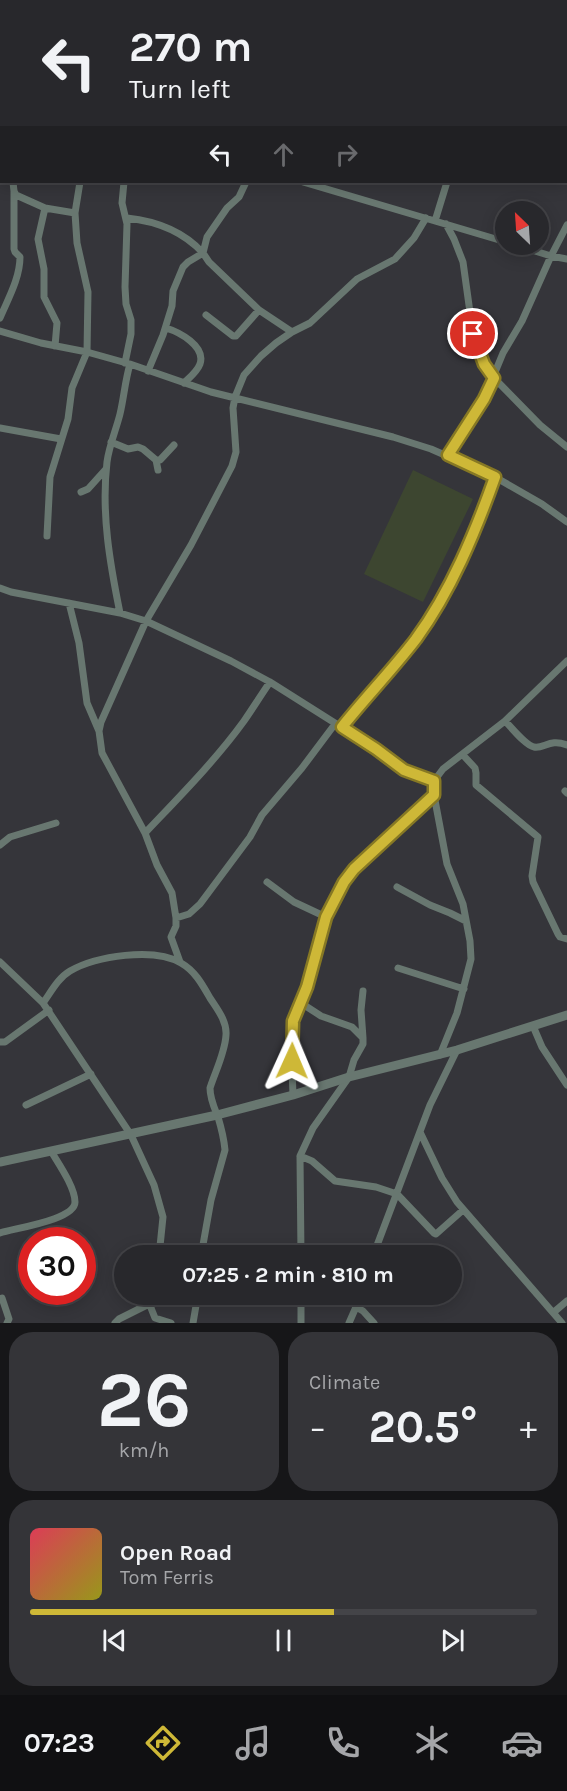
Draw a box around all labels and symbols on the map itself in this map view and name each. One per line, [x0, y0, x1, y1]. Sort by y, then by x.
north arrow [495, 201, 549, 255]
pin [447, 308, 498, 359]
position arrow [260, 1029, 324, 1093]
speed limit sign: 30 [18, 1227, 96, 1305]

